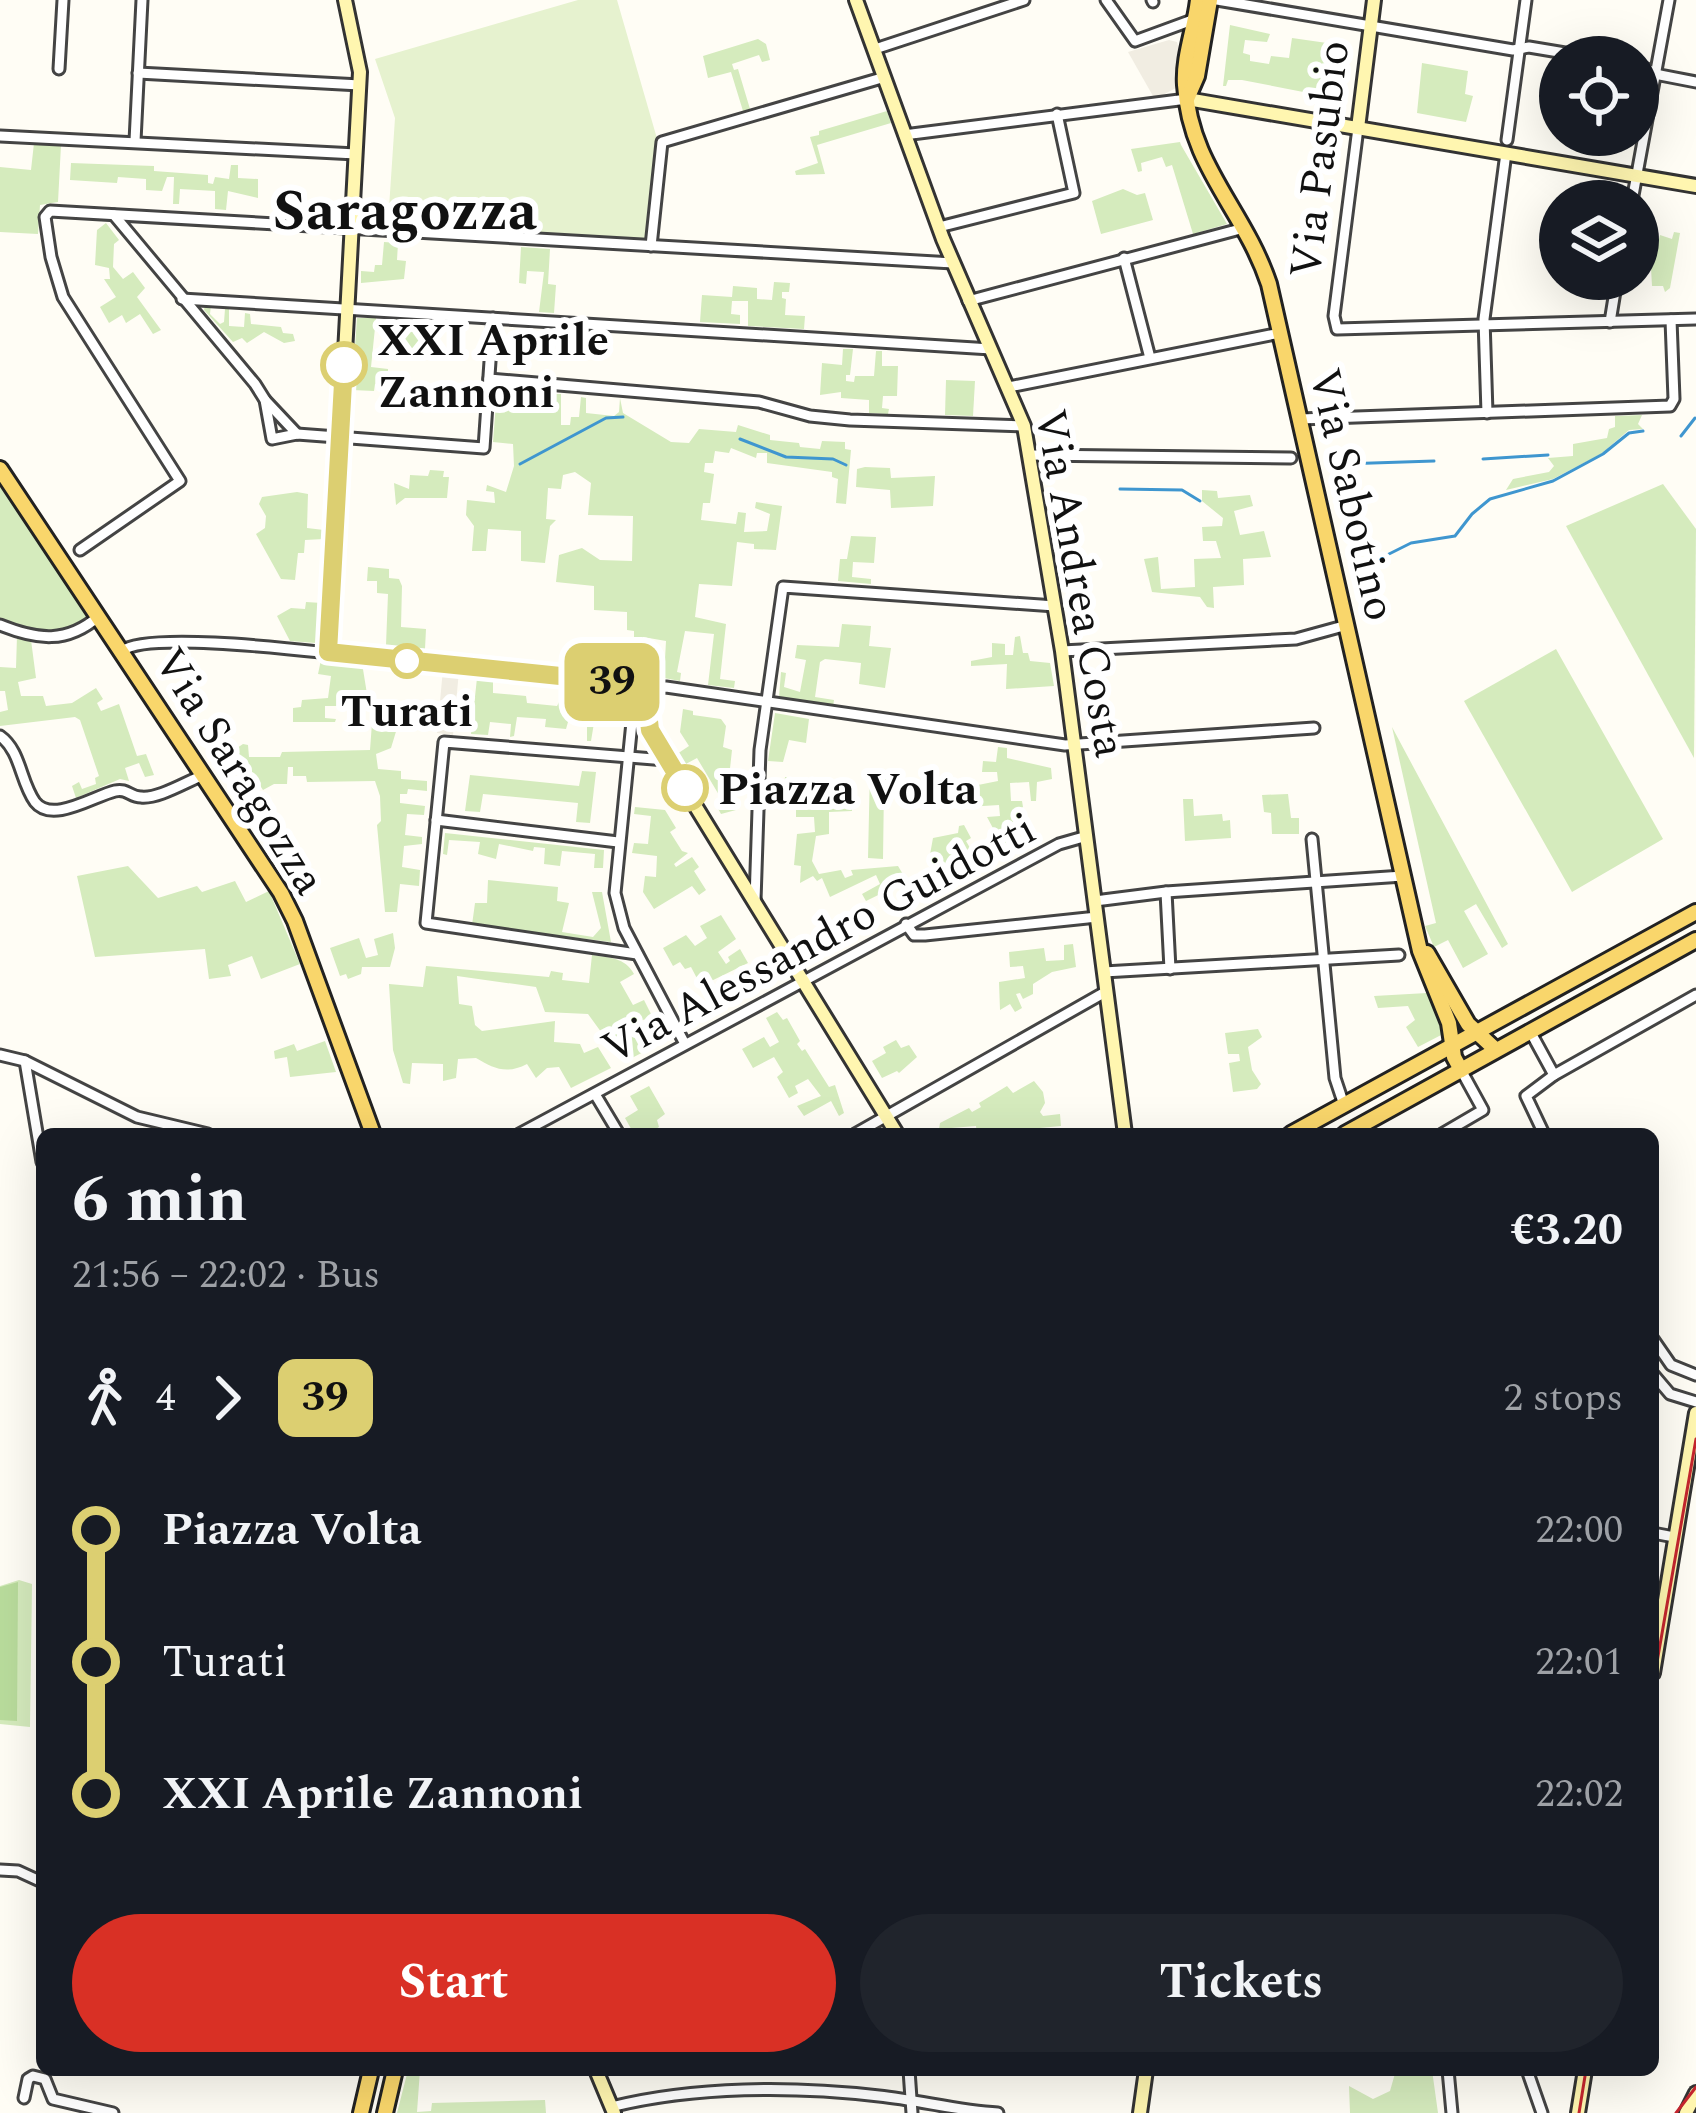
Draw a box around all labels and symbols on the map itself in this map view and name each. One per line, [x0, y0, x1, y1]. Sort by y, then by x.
street label: Via Pasubio [1272, 37, 1369, 282]
district label: Saragozza [273, 169, 538, 255]
place label: XXI Aprile Zannoni [377, 307, 609, 428]
marker: XXI Aprile Zannoni [322, 343, 366, 387]
street label: Via Sabotino [1289, 361, 1414, 628]
street label: Via Andrea Costa [1015, 404, 1144, 763]
street label: Via Saragozza [135, 634, 343, 909]
line badge: 39 [558, 643, 666, 721]
marker: Turati [391, 645, 423, 677]
place label: Turati [341, 678, 473, 747]
place label: Piazza Volta [718, 756, 978, 825]
marker: Piazza Volta [663, 766, 707, 810]
street label: Via Alessandro Guidotti [590, 795, 1049, 1083]

